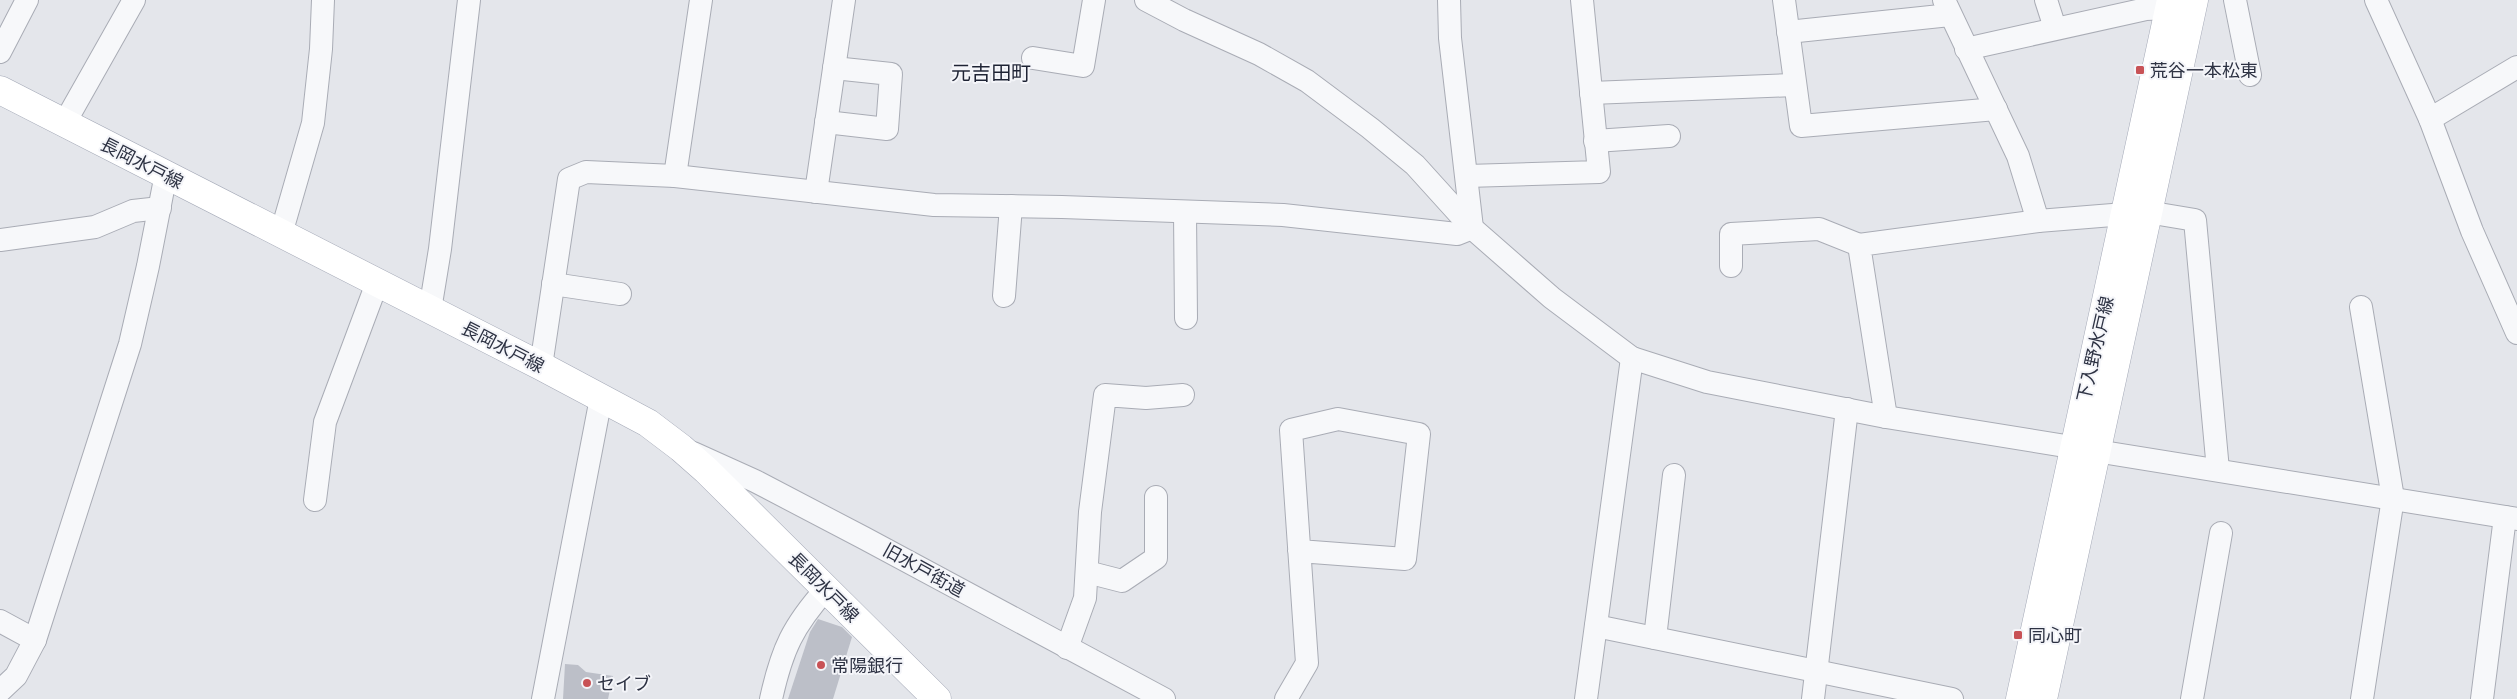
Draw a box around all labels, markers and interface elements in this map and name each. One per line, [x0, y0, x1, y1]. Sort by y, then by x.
place label: 荒谷一本松東 [2150, 60, 2258, 81]
district label: 元吉田町 [951, 61, 1031, 85]
marker: 荒谷一本松東 [2134, 64, 2146, 76]
street label: 長岡水戸線 [97, 133, 187, 193]
street label: 下入野水戸線 [2073, 294, 2117, 404]
street label: 長岡水戸線 [458, 317, 548, 377]
street label: 旧水戸街道 [880, 539, 968, 601]
street label: 長岡水戸線 [785, 548, 863, 626]
place label: 同心町 [2028, 625, 2082, 646]
marker: 同心町 [2012, 629, 2024, 641]
place label: 常陽銀行 [831, 655, 903, 676]
marker: 常陽銀行 [815, 659, 827, 671]
place label: セイブ [597, 673, 651, 694]
marker: セイブ [581, 677, 593, 689]

